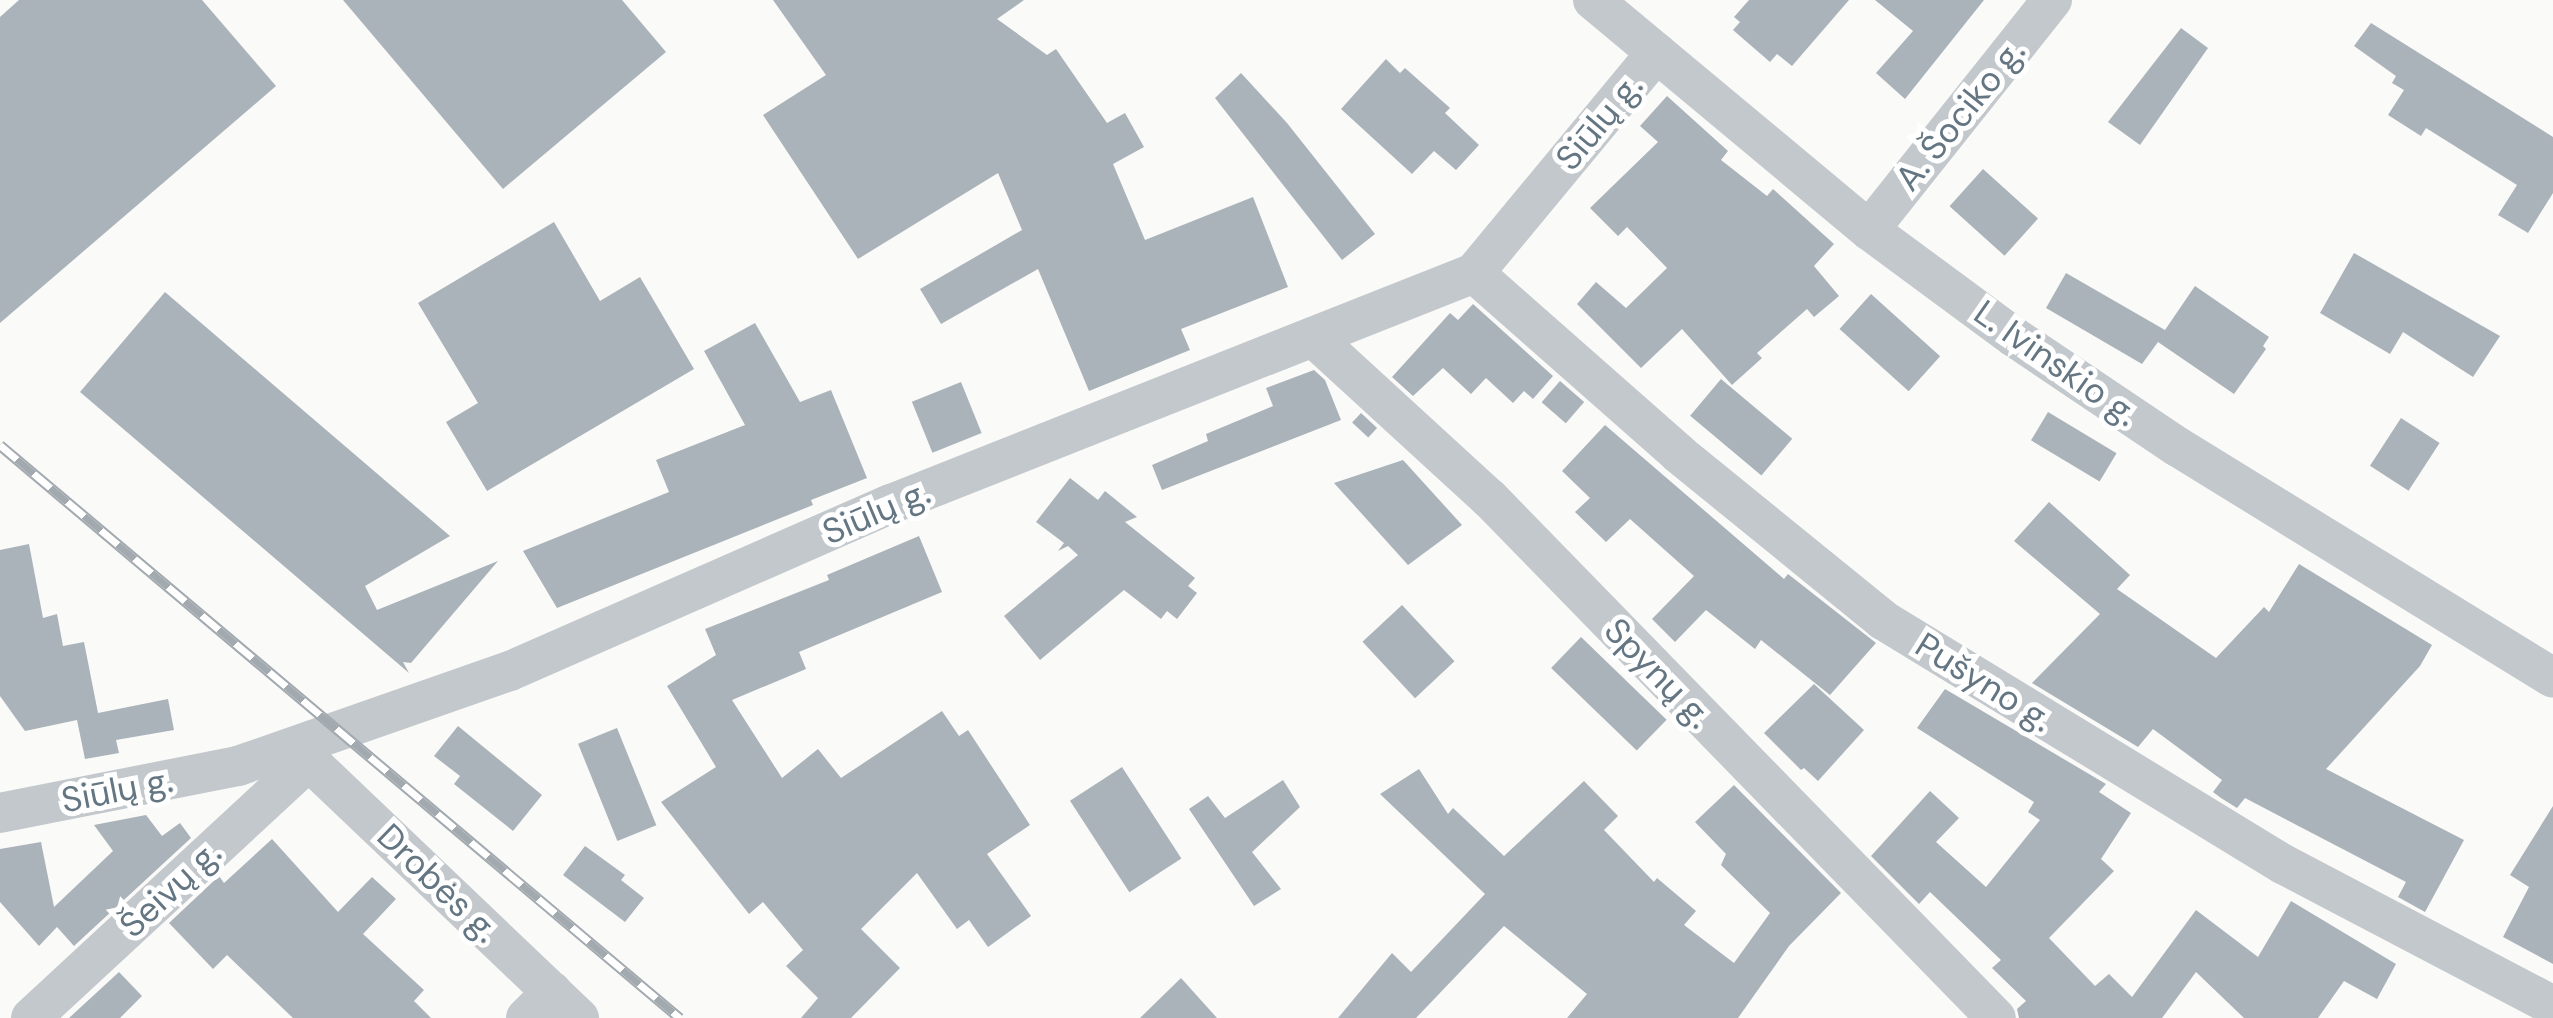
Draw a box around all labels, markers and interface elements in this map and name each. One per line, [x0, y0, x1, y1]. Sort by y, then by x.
street label: A. Šociko g. [1886, 31, 2034, 199]
street label: Siūlų g. [1547, 65, 1651, 179]
street label: L. Ivinskio g. [1966, 291, 2146, 435]
street label: Siūlų g. [816, 471, 936, 553]
street label: Spynų g. [1596, 609, 1720, 737]
street label: Pušyno g. [1908, 624, 2060, 740]
street label: Siūlų g. [58, 759, 176, 821]
street label: Drobės g. [369, 815, 507, 951]
street label: Šeivų g. [111, 832, 229, 946]

